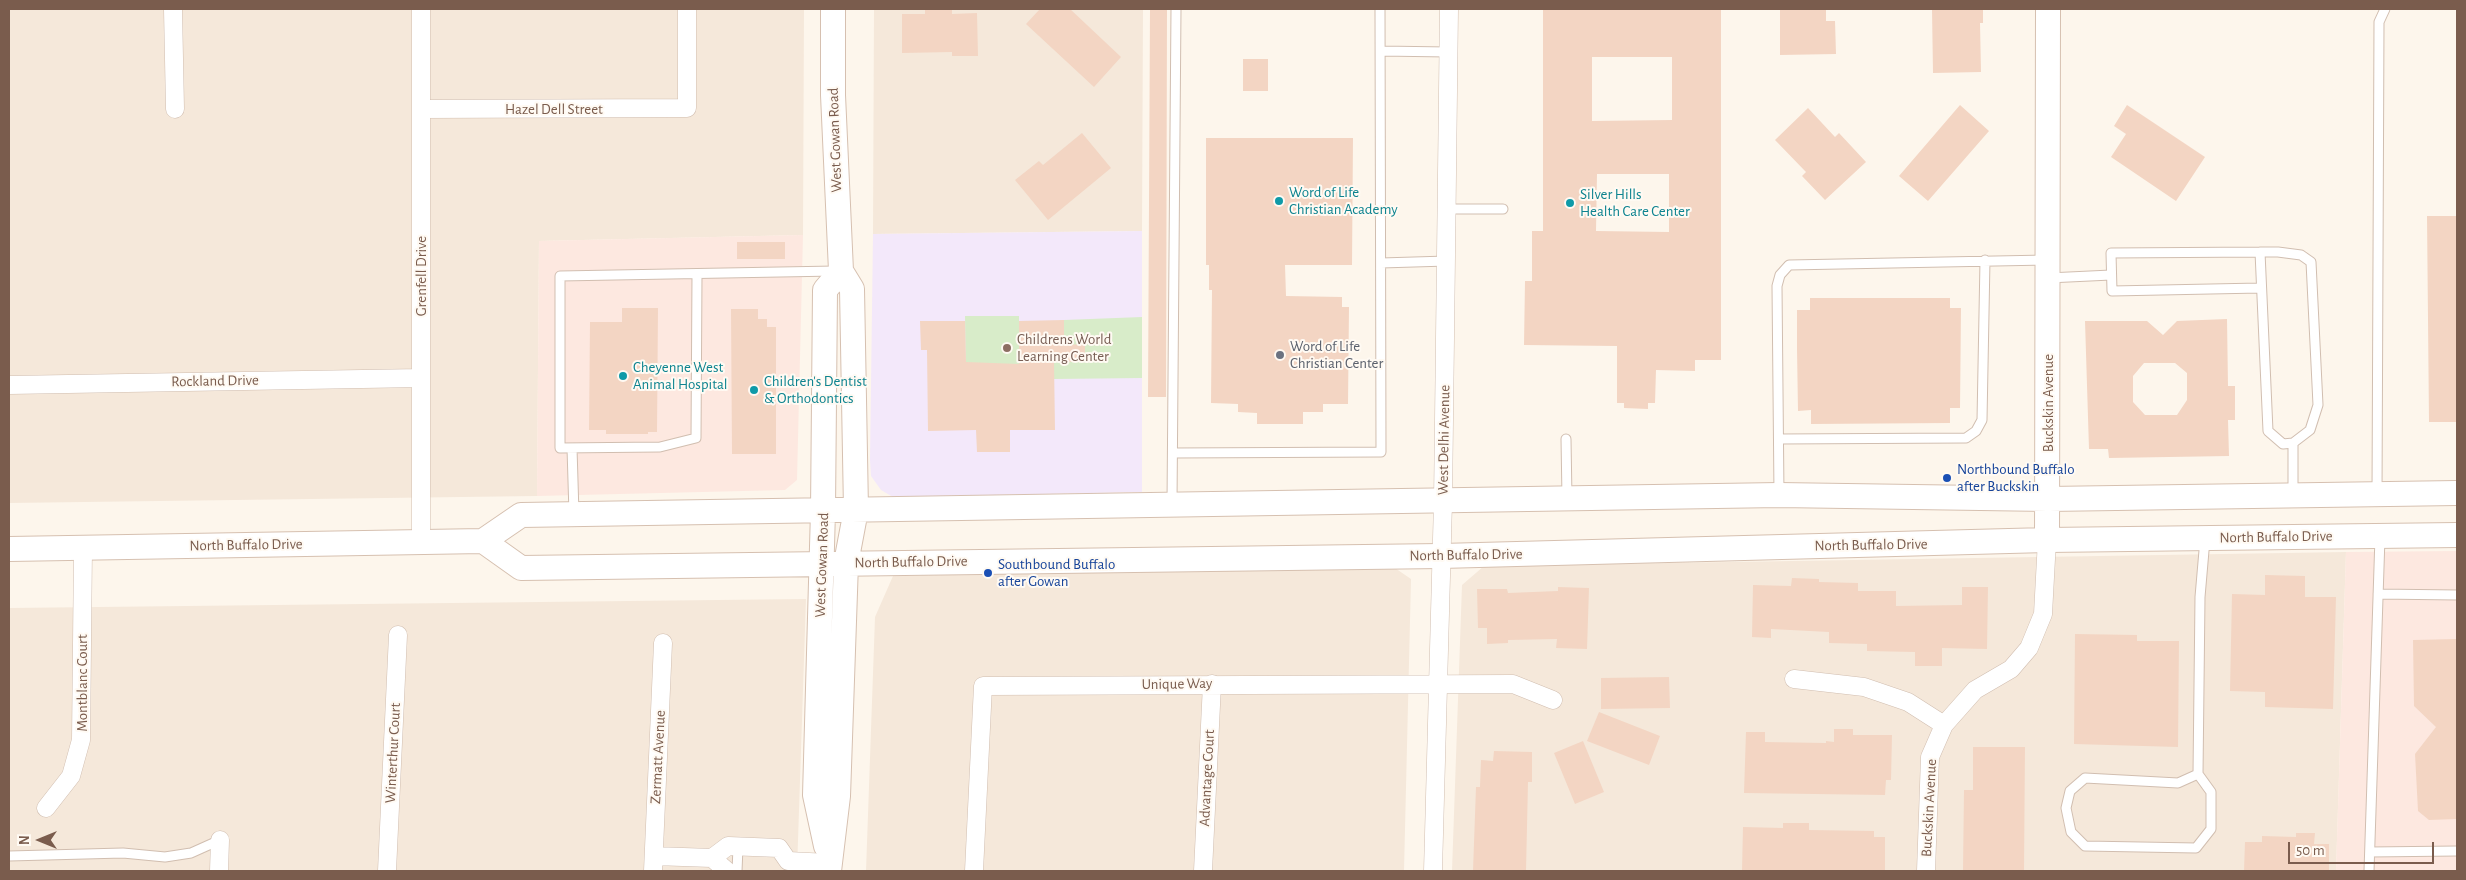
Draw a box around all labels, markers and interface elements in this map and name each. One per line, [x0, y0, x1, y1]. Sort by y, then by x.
street label: West Gowan Road [824, 87, 846, 193]
street label: Hazel Dell Street [505, 100, 603, 118]
place label: Word of Life Christian Academy [1289, 183, 1398, 218]
place label: Silver Hills Health Care Center [1580, 185, 1690, 220]
marker: Word of Life Christian Academy [1273, 195, 1285, 207]
marker: Silver Hills Health Care Center [1564, 197, 1576, 209]
street label: Grenfell Drive [412, 236, 430, 316]
place label: Childrens World Learning Center [1017, 330, 1111, 365]
place label: Word of Life Christian Center [1290, 337, 1383, 372]
marker: Childrens World Learning Center [1001, 342, 1013, 354]
marker: Word of Life Christian Center [1274, 349, 1286, 361]
street label: Buckskin Avenue [2039, 354, 2057, 452]
place label: Cheyenne West Animal Hospital [633, 358, 728, 393]
marker: Cheyenne West Animal Hospital [617, 370, 629, 382]
street label: Rockland Drive [171, 371, 259, 391]
place label: Children's Dentist & Orthodontics [764, 372, 867, 407]
marker: Children's Dentist & Orthodontics [748, 384, 760, 396]
street label: West Delhi Avenue [1434, 385, 1454, 495]
place label: Northbound Buffalo after Buckskin [1957, 460, 2075, 495]
marker: Northbound Buffalo after Buckskin [1941, 472, 1953, 484]
street label: West Gowan Road [811, 512, 833, 618]
street label: North Buffalo Drive [2219, 527, 2333, 547]
street label: North Buffalo Drive [189, 535, 303, 555]
street label: North Buffalo Drive [1814, 535, 1928, 555]
street label: North Buffalo Drive [1409, 545, 1523, 565]
street label: North Buffalo Drive [854, 552, 968, 572]
place label: Southbound Buffalo after Gowan [998, 555, 1115, 590]
marker: Southbound Buffalo after Gowan [982, 567, 994, 579]
street label: Montblanc Court [73, 634, 91, 732]
street label: Unique Way [1141, 674, 1213, 694]
street label: Winterthur Court [381, 702, 405, 804]
street label: Zermatt Avenue [647, 710, 669, 804]
street label: Advantage Court [1195, 729, 1219, 827]
street label: Buckskin Avenue [1917, 758, 1941, 858]
north arrow [15, 815, 65, 865]
scale bar [2291, 832, 2437, 864]
text: N [18, 835, 32, 845]
text: 50 m [2296, 843, 2325, 858]

